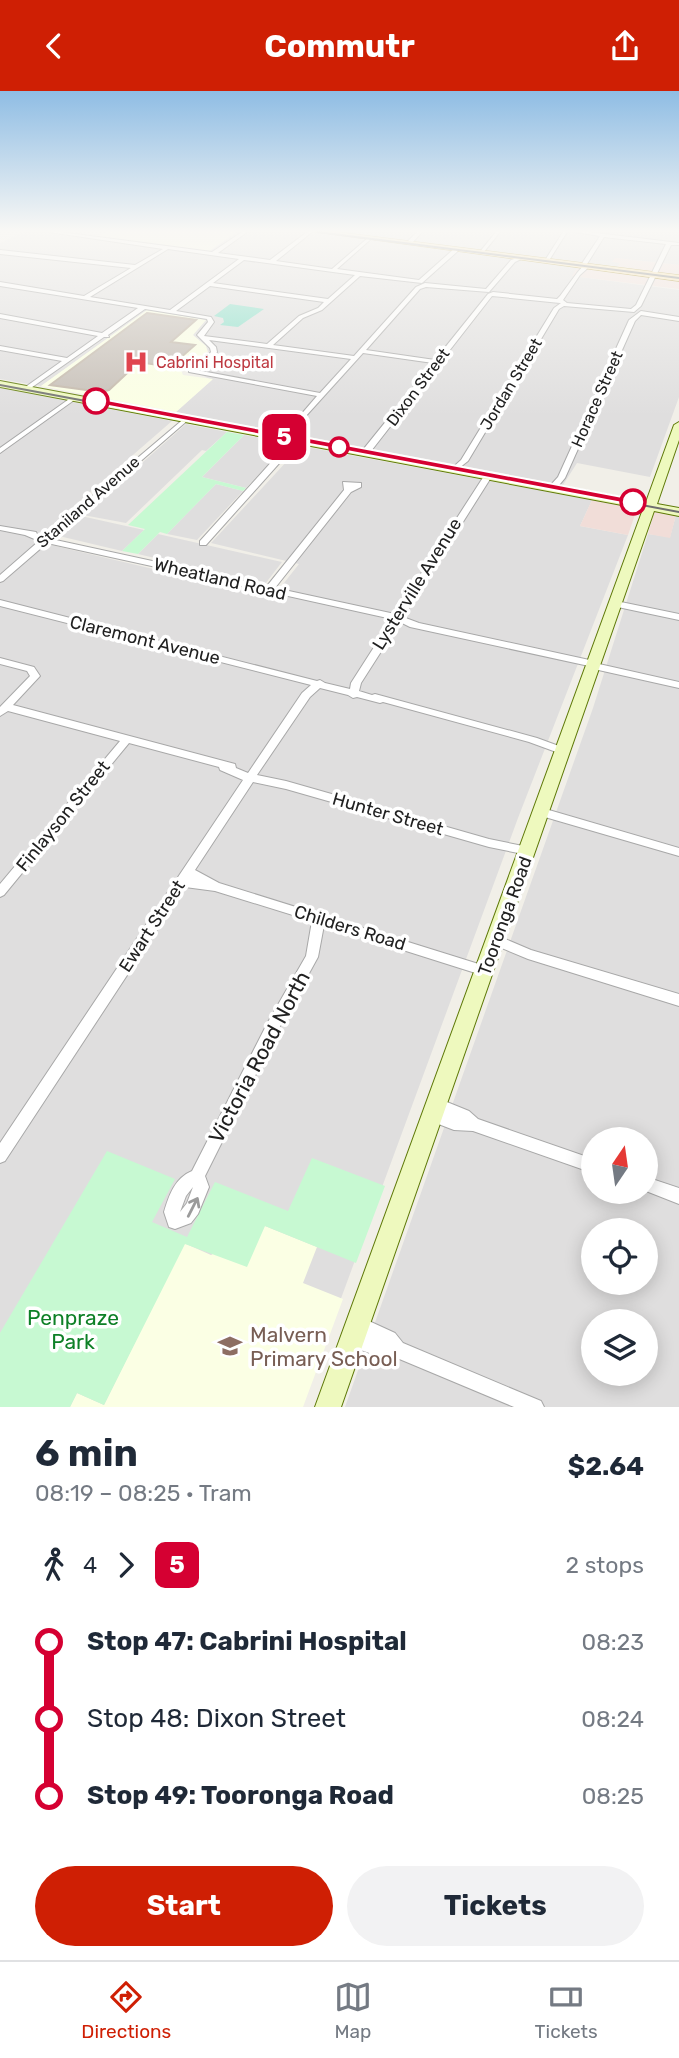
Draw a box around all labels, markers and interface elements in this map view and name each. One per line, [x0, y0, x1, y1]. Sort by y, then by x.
icon: back [35, 27, 73, 65]
text: Commutr [264, 27, 415, 65]
icon: share [606, 27, 644, 65]
street label: Jordan Street [476, 335, 546, 433]
street label: Dixon Street [383, 344, 453, 430]
hospital icon: Cabrini Hospital [122, 348, 150, 376]
street label: Horace Street [567, 348, 627, 450]
place label: Cabrini Hospital [156, 353, 274, 372]
unlabelled marker [83, 388, 109, 414]
line badge: 5 [261, 414, 307, 460]
text: 5 [276, 423, 292, 451]
unlabelled marker [329, 437, 349, 457]
street label: Staniland Avenue [33, 452, 143, 552]
unlabelled marker [620, 489, 646, 515]
street label: Lysterville Avenue [368, 514, 466, 654]
street label: Wheatland Road [152, 553, 288, 605]
street label: Claremont Avenue [68, 611, 222, 669]
street label: Finlayson Street [12, 756, 114, 876]
street label: Hunter Street [330, 788, 446, 840]
street label: Tooronga Road [473, 853, 537, 979]
street label: Ewart Street [114, 876, 190, 976]
street label: Childers Road [292, 901, 408, 955]
street label: Victoria Road North [203, 967, 315, 1147]
north arrow [581, 1127, 658, 1204]
map controls [581, 1127, 658, 1386]
one-way arrow [186, 1197, 200, 1218]
button: locate [581, 1218, 658, 1295]
park label: Penpraze Park [27, 1305, 119, 1354]
button: layers [581, 1309, 658, 1386]
place label: Malvern Primary School [250, 1322, 398, 1371]
school or university icon: Malvern Primary School [216, 1332, 244, 1360]
text: 6 min [35, 1430, 138, 1476]
text: $2.64 [568, 1451, 644, 1482]
text: 08:19 – 08:25 · Tram [35, 1479, 252, 1507]
icon: walk [35, 1546, 73, 1584]
icon: forward [107, 1546, 145, 1584]
text: 4 [83, 1551, 97, 1579]
text: 5 [169, 1551, 185, 1579]
text: 2 stops [566, 1551, 644, 1579]
text: Stop 47: Cabrini Hospital [87, 1626, 407, 1657]
text: 08:23 [582, 1628, 644, 1656]
text: Stop 48: Dixon Street [87, 1703, 346, 1734]
text: 08:24 [581, 1705, 644, 1733]
text: Stop 49: Tooronga Road [87, 1780, 394, 1811]
text: 08:25 [582, 1782, 644, 1810]
button: Start [35, 1866, 333, 1946]
button: Tickets [347, 1866, 644, 1946]
tab: Directions [81, 1978, 171, 2043]
tab: Map [334, 1978, 372, 2043]
tab: Tickets [535, 1978, 598, 2043]

